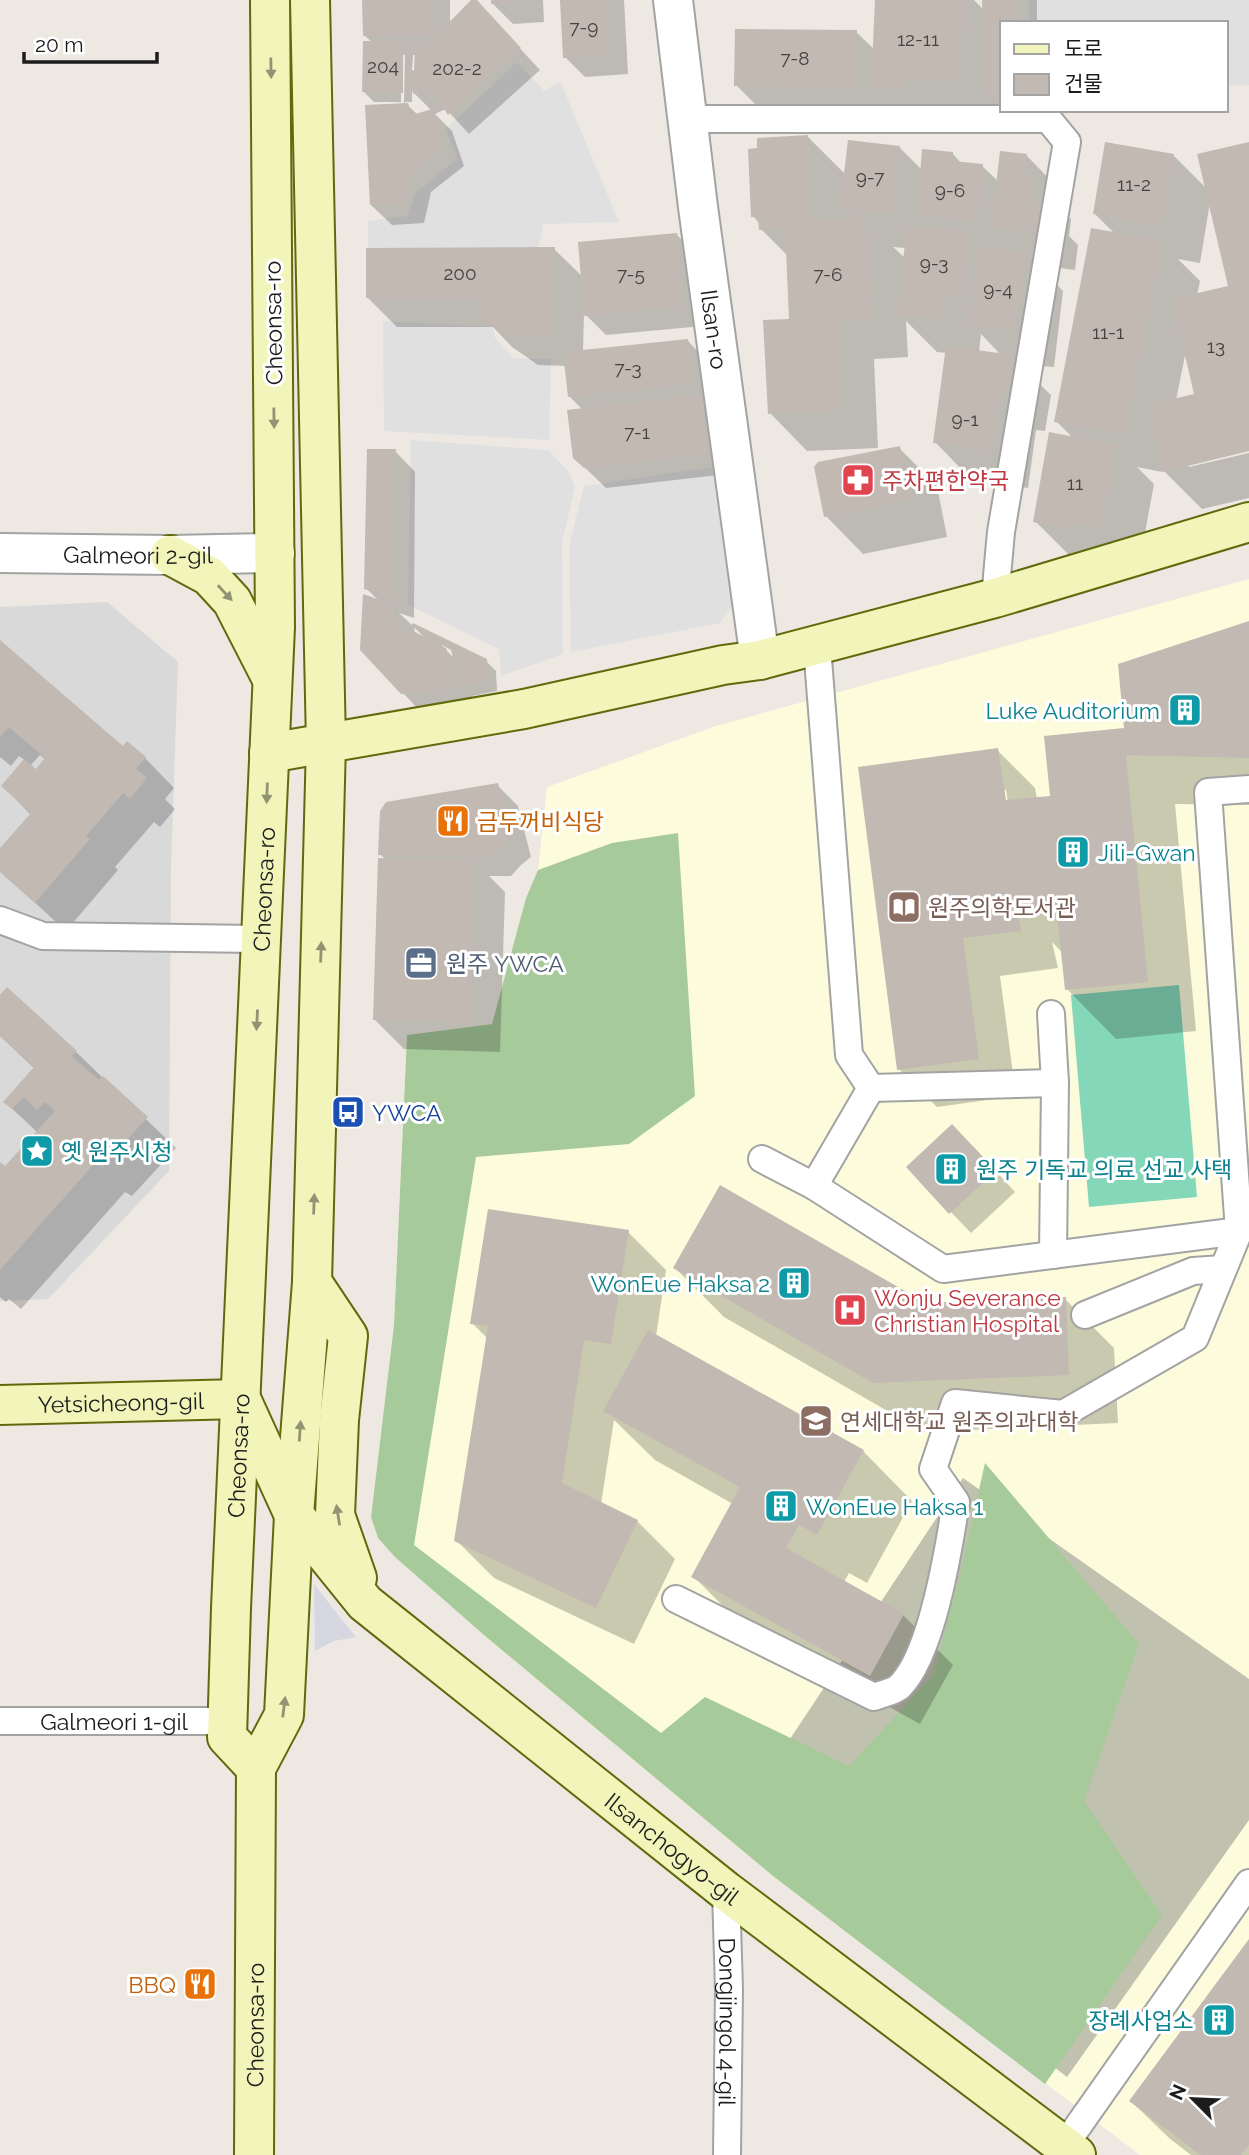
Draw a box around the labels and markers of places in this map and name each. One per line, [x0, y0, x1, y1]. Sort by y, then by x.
pharmacy icon: 주차편한약국 [839, 461, 877, 499]
place label: 주차편한약국 [882, 467, 1009, 494]
building icon: Luke Auditorium [1166, 691, 1204, 729]
place label: Luke Auditorium [985, 697, 1160, 724]
restaurant icon: 금두꺼비식당 [434, 802, 472, 840]
place label: 금두꺼비식당 [477, 808, 604, 835]
building icon: Jili-Gwan [1054, 833, 1092, 871]
place label: Jili-Gwan [1098, 839, 1196, 866]
library icon: 원주의학도서관 [885, 888, 923, 926]
place label: 원주의학도서관 [928, 894, 1076, 921]
office icon: 원주 YWCA [402, 944, 440, 982]
place label: 원주 YWCA [446, 950, 564, 977]
bus stop icon: YWCA [329, 1093, 367, 1131]
place label: YWCA [372, 1099, 442, 1126]
place icon: 옛 원주시청 [18, 1132, 56, 1170]
place label: 옛 원주시청 [61, 1138, 173, 1165]
building icon: 원주 기독교 의료 선교 사택 [932, 1150, 970, 1188]
place label: 원주 기독교 의료 선교 사택 [976, 1156, 1232, 1183]
building icon: WonEue Haksa 2 [775, 1264, 813, 1302]
place label: WonEue Haksa 2 [591, 1270, 770, 1297]
place label: Wonju Severance Christian Hospital [874, 1284, 1061, 1337]
hospital icon: Wonju Severance Christian Hospital [831, 1291, 869, 1329]
school or university icon: 연세대학교 원주의과대학 [797, 1402, 835, 1440]
place label: 연세대학교 원주의과대학 [840, 1408, 1079, 1435]
building icon: WonEue Haksa 1 [762, 1487, 800, 1525]
place label: WonEue Haksa 1 [806, 1493, 983, 1520]
restaurant icon: BBQ [181, 1965, 219, 2003]
place label: BBQ [128, 1971, 176, 1998]
building icon: 장례사업소 [1200, 2001, 1238, 2039]
place label: 장례사업소 [1088, 2007, 1194, 2034]

